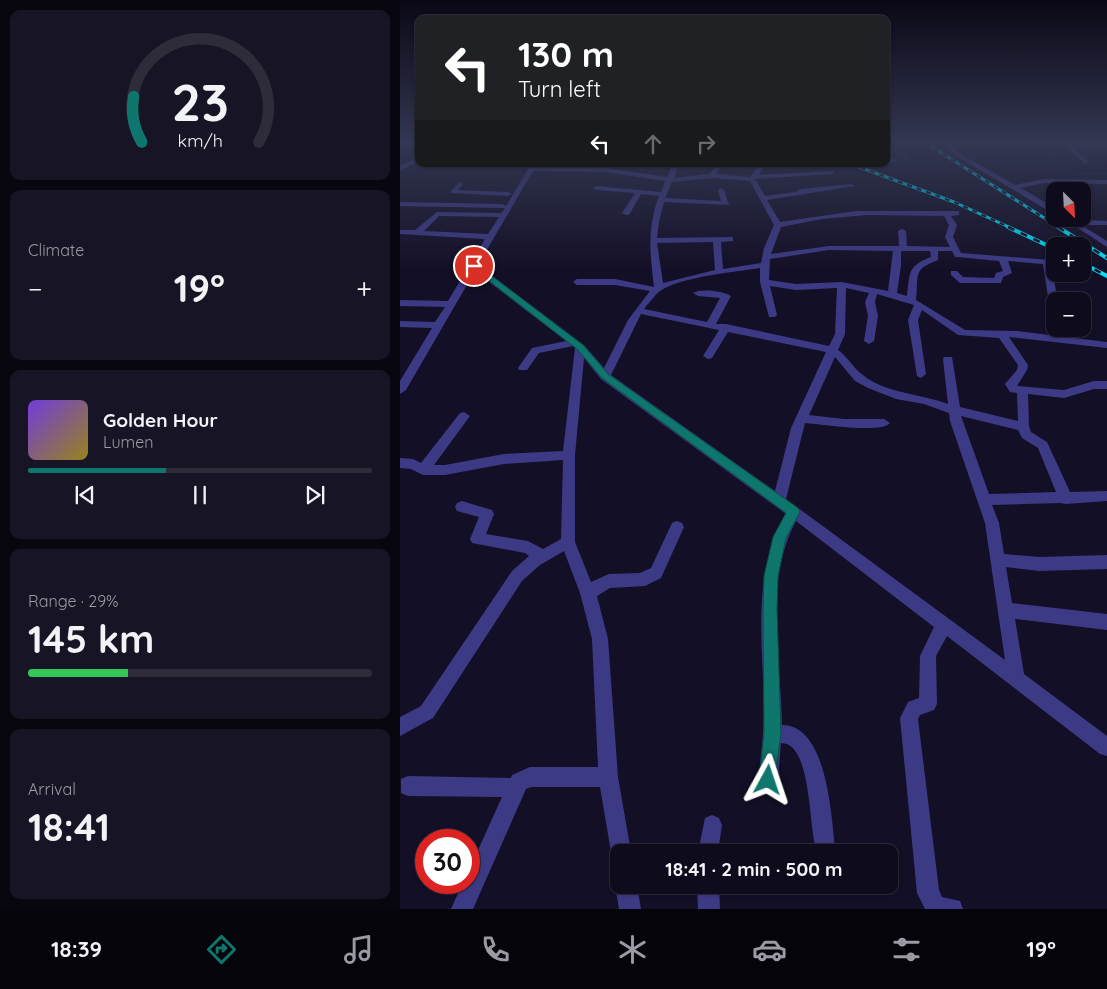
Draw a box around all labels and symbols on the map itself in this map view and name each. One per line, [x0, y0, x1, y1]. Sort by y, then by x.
north arrow [1046, 182, 1091, 228]
pin [453, 245, 495, 287]
position arrow [741, 753, 793, 805]
speed limit sign: 30 [415, 829, 480, 894]

